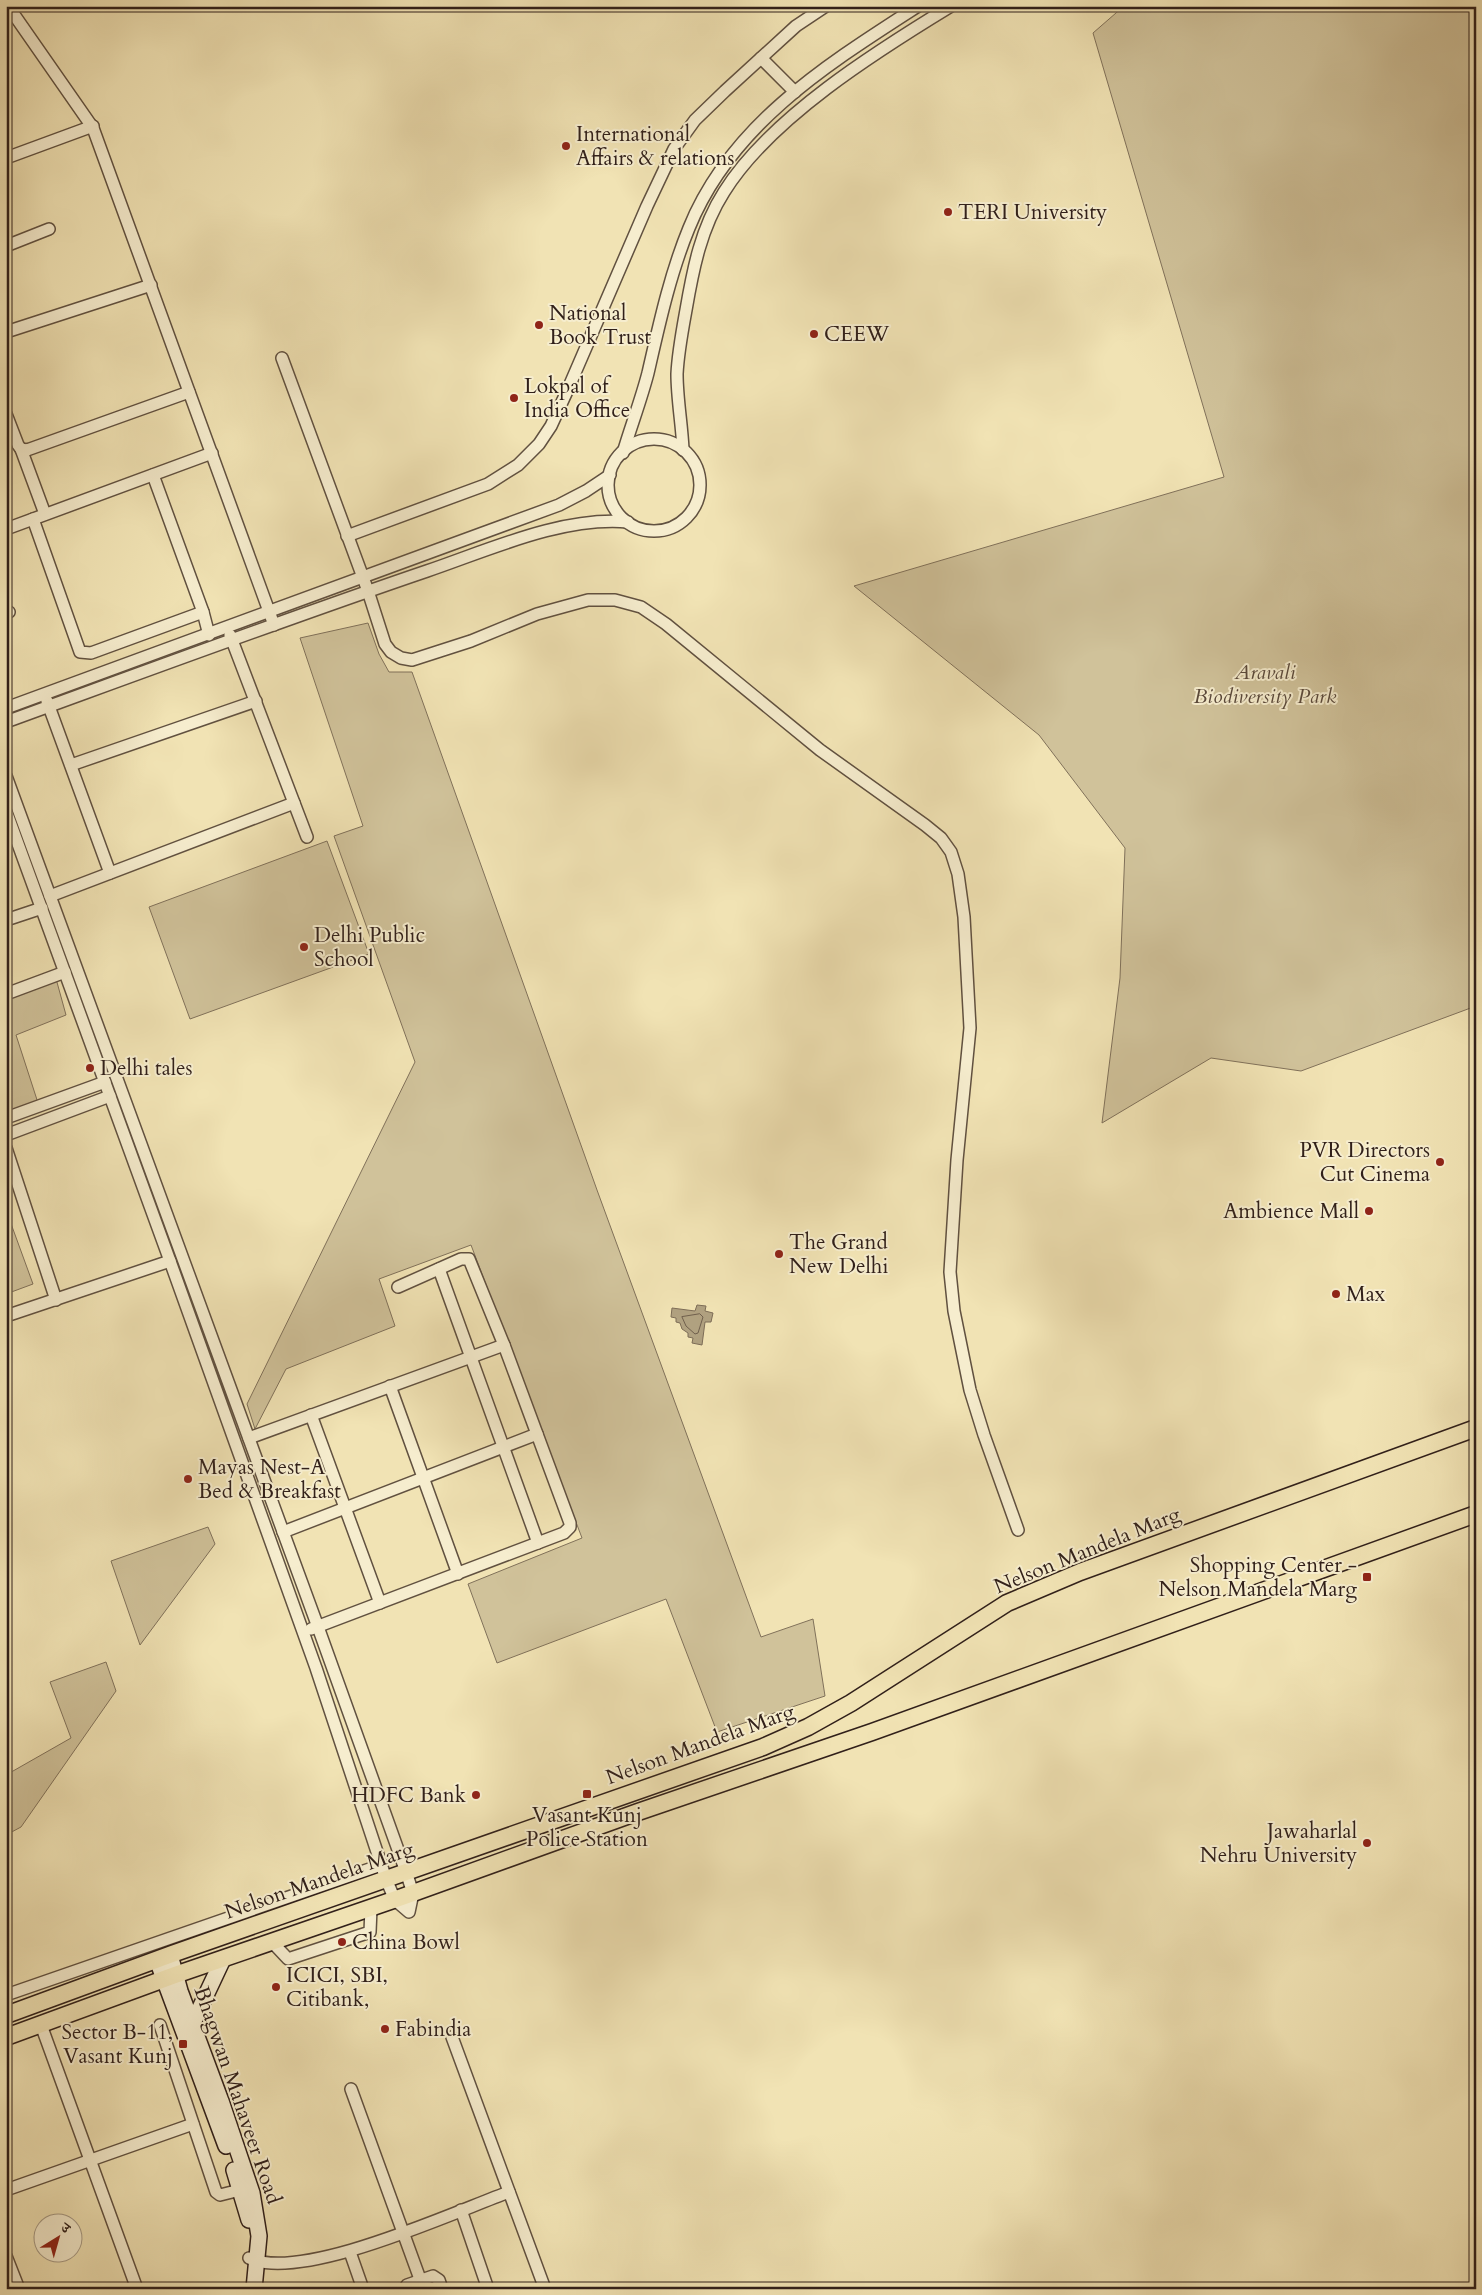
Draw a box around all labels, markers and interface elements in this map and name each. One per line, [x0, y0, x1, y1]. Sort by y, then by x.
place label: International Affairs & relations [576, 120, 735, 173]
marker: International Affairs & relations [560, 140, 572, 152]
place label: TERI University [958, 198, 1107, 227]
marker: TERI University [942, 206, 954, 218]
place label: National Book Trust [549, 299, 651, 352]
marker: National Book Trust [533, 319, 545, 331]
place label: CEEW [824, 320, 890, 349]
marker: CEEW [808, 328, 820, 340]
place label: Lokpal of India Office [524, 372, 630, 425]
marker: Lokpal of India Office [508, 392, 520, 404]
park label: Aravali Biodiversity Park [1194, 658, 1337, 711]
place label: Delhi Public School [314, 921, 425, 974]
marker: Delhi Public School [298, 941, 310, 953]
place label: Delhi tales [100, 1054, 193, 1083]
marker: Delhi tales [84, 1062, 96, 1074]
place label: PVR Directors Cut Cinema [1300, 1136, 1430, 1189]
marker: PVR Directors Cut Cinema [1434, 1156, 1446, 1168]
place label: Ambience Mall [1223, 1197, 1359, 1226]
marker: Ambience Mall [1363, 1205, 1375, 1217]
place label: The Grand New Delhi [789, 1228, 888, 1281]
marker: The Grand New Delhi [773, 1248, 785, 1260]
place label: Max [1346, 1280, 1386, 1309]
marker: Max [1330, 1288, 1342, 1300]
place label: Mayas Nest-A Bed & Breakfast [198, 1453, 341, 1506]
marker: Mayas Nest-A Bed & Breakfast [182, 1473, 194, 1485]
street label: Nelson Mandela Marg [990, 1500, 1185, 1601]
place label: Shopping Center - Nelson Mandela Marg [1158, 1551, 1357, 1604]
marker: Shopping Center - Nelson Mandela Marg [1361, 1571, 1373, 1583]
street label: Nelson Mandela Marg [602, 1697, 799, 1792]
place label: HDFC Bank [351, 1781, 467, 1810]
marker: Vasant Kunj Police Station [581, 1788, 593, 1800]
marker: HDFC Bank [470, 1789, 482, 1801]
place label: Vasant Kunj Police Station [526, 1801, 648, 1854]
place label: Jawaharlal Nehru University [1200, 1817, 1357, 1870]
street label: Nelson Mandela Marg [221, 1834, 418, 1927]
marker: Jawaharlal Nehru University [1361, 1837, 1373, 1849]
place label: China Bowl [352, 1928, 460, 1957]
marker: China Bowl [336, 1936, 348, 1948]
place label: ICICI, SBI, Citibank, [286, 1961, 388, 2014]
marker: ICICI, SBI, Citibank, [270, 1981, 282, 1993]
street label: Bhagwan Mahaveer Road [187, 1982, 288, 2208]
place label: Fabindia [395, 2015, 471, 2044]
place label: Sector B-11, Vasant Kunj [62, 2018, 173, 2071]
marker: Fabindia [379, 2023, 391, 2035]
marker: Sector B-11, Vasant Kunj [177, 2038, 189, 2050]
north arrow [32, 2212, 82, 2262]
text: उ [56, 2218, 75, 2238]

